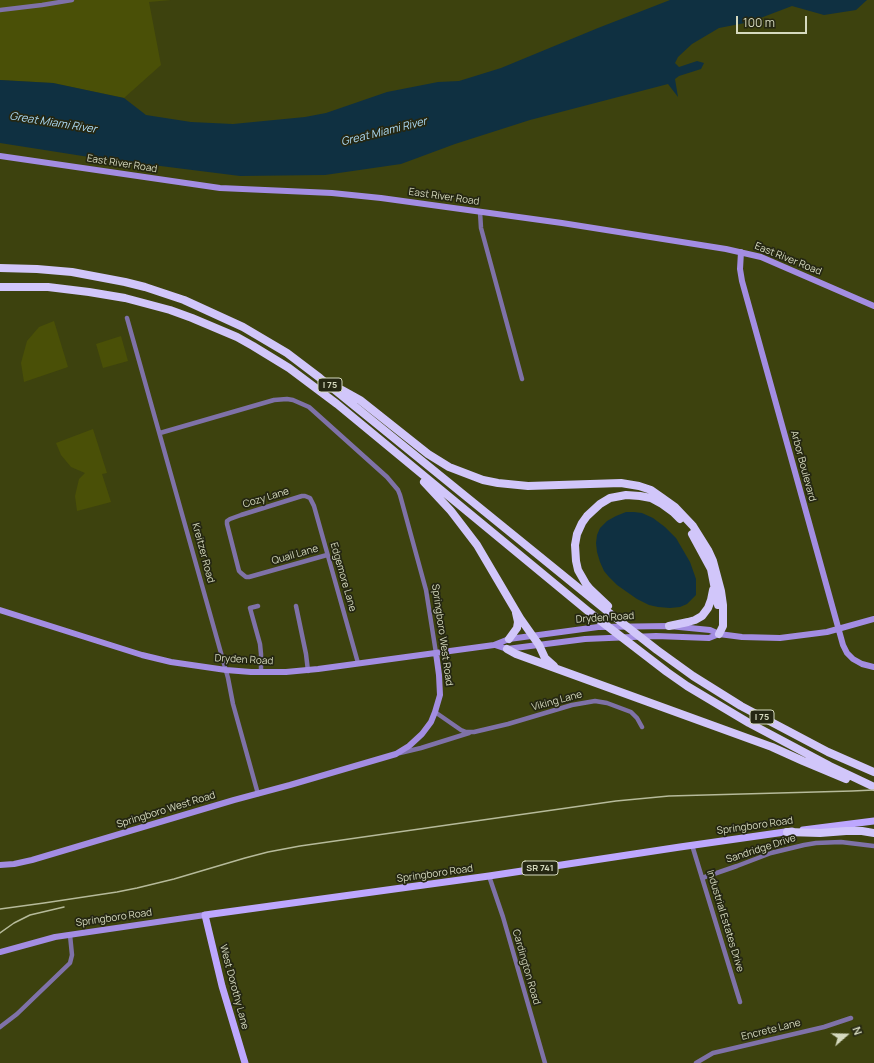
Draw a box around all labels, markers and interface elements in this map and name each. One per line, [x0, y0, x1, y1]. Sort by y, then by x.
scale bar [738, 8, 809, 34]
text: 100 m [743, 14, 775, 31]
water label: Great Miami River [9, 110, 97, 136]
water label: Great Miami River [340, 115, 428, 149]
street label: East River Road [86, 153, 158, 175]
street label: East River Road [408, 186, 480, 208]
street label: East River Road [753, 240, 823, 278]
road number: I 75 [318, 378, 342, 392]
street label: Arbor Boulevard [788, 429, 818, 503]
street label: Cozy Lane [241, 485, 291, 511]
street label: Kreitzer Road [189, 522, 217, 584]
street label: Edgemore Lane [327, 541, 359, 613]
street label: Quail Lane [270, 543, 320, 567]
street label: Springboro West Road [429, 583, 455, 687]
street label: Dryden Road [575, 610, 635, 626]
street label: Dryden Road [214, 652, 274, 668]
street label: Viking Lane [530, 689, 584, 713]
road number: I 75 [750, 710, 774, 724]
street label: Springboro West Road [115, 789, 217, 831]
street label: Springboro Road [716, 815, 794, 837]
street label: Sandridge Drive [725, 832, 797, 866]
road number: SR 741 [522, 861, 558, 875]
street label: Springboro Road [396, 863, 474, 885]
street label: Industrial Estates Drive [704, 869, 746, 973]
street label: Springboro Road [75, 907, 153, 929]
street label: Cardington Road [510, 928, 542, 1006]
street label: West Dorothy Lane [217, 943, 251, 1031]
north arrow [826, 1015, 866, 1055]
street label: Encrete Lane [740, 1017, 802, 1043]
text: N [849, 1024, 866, 1037]

